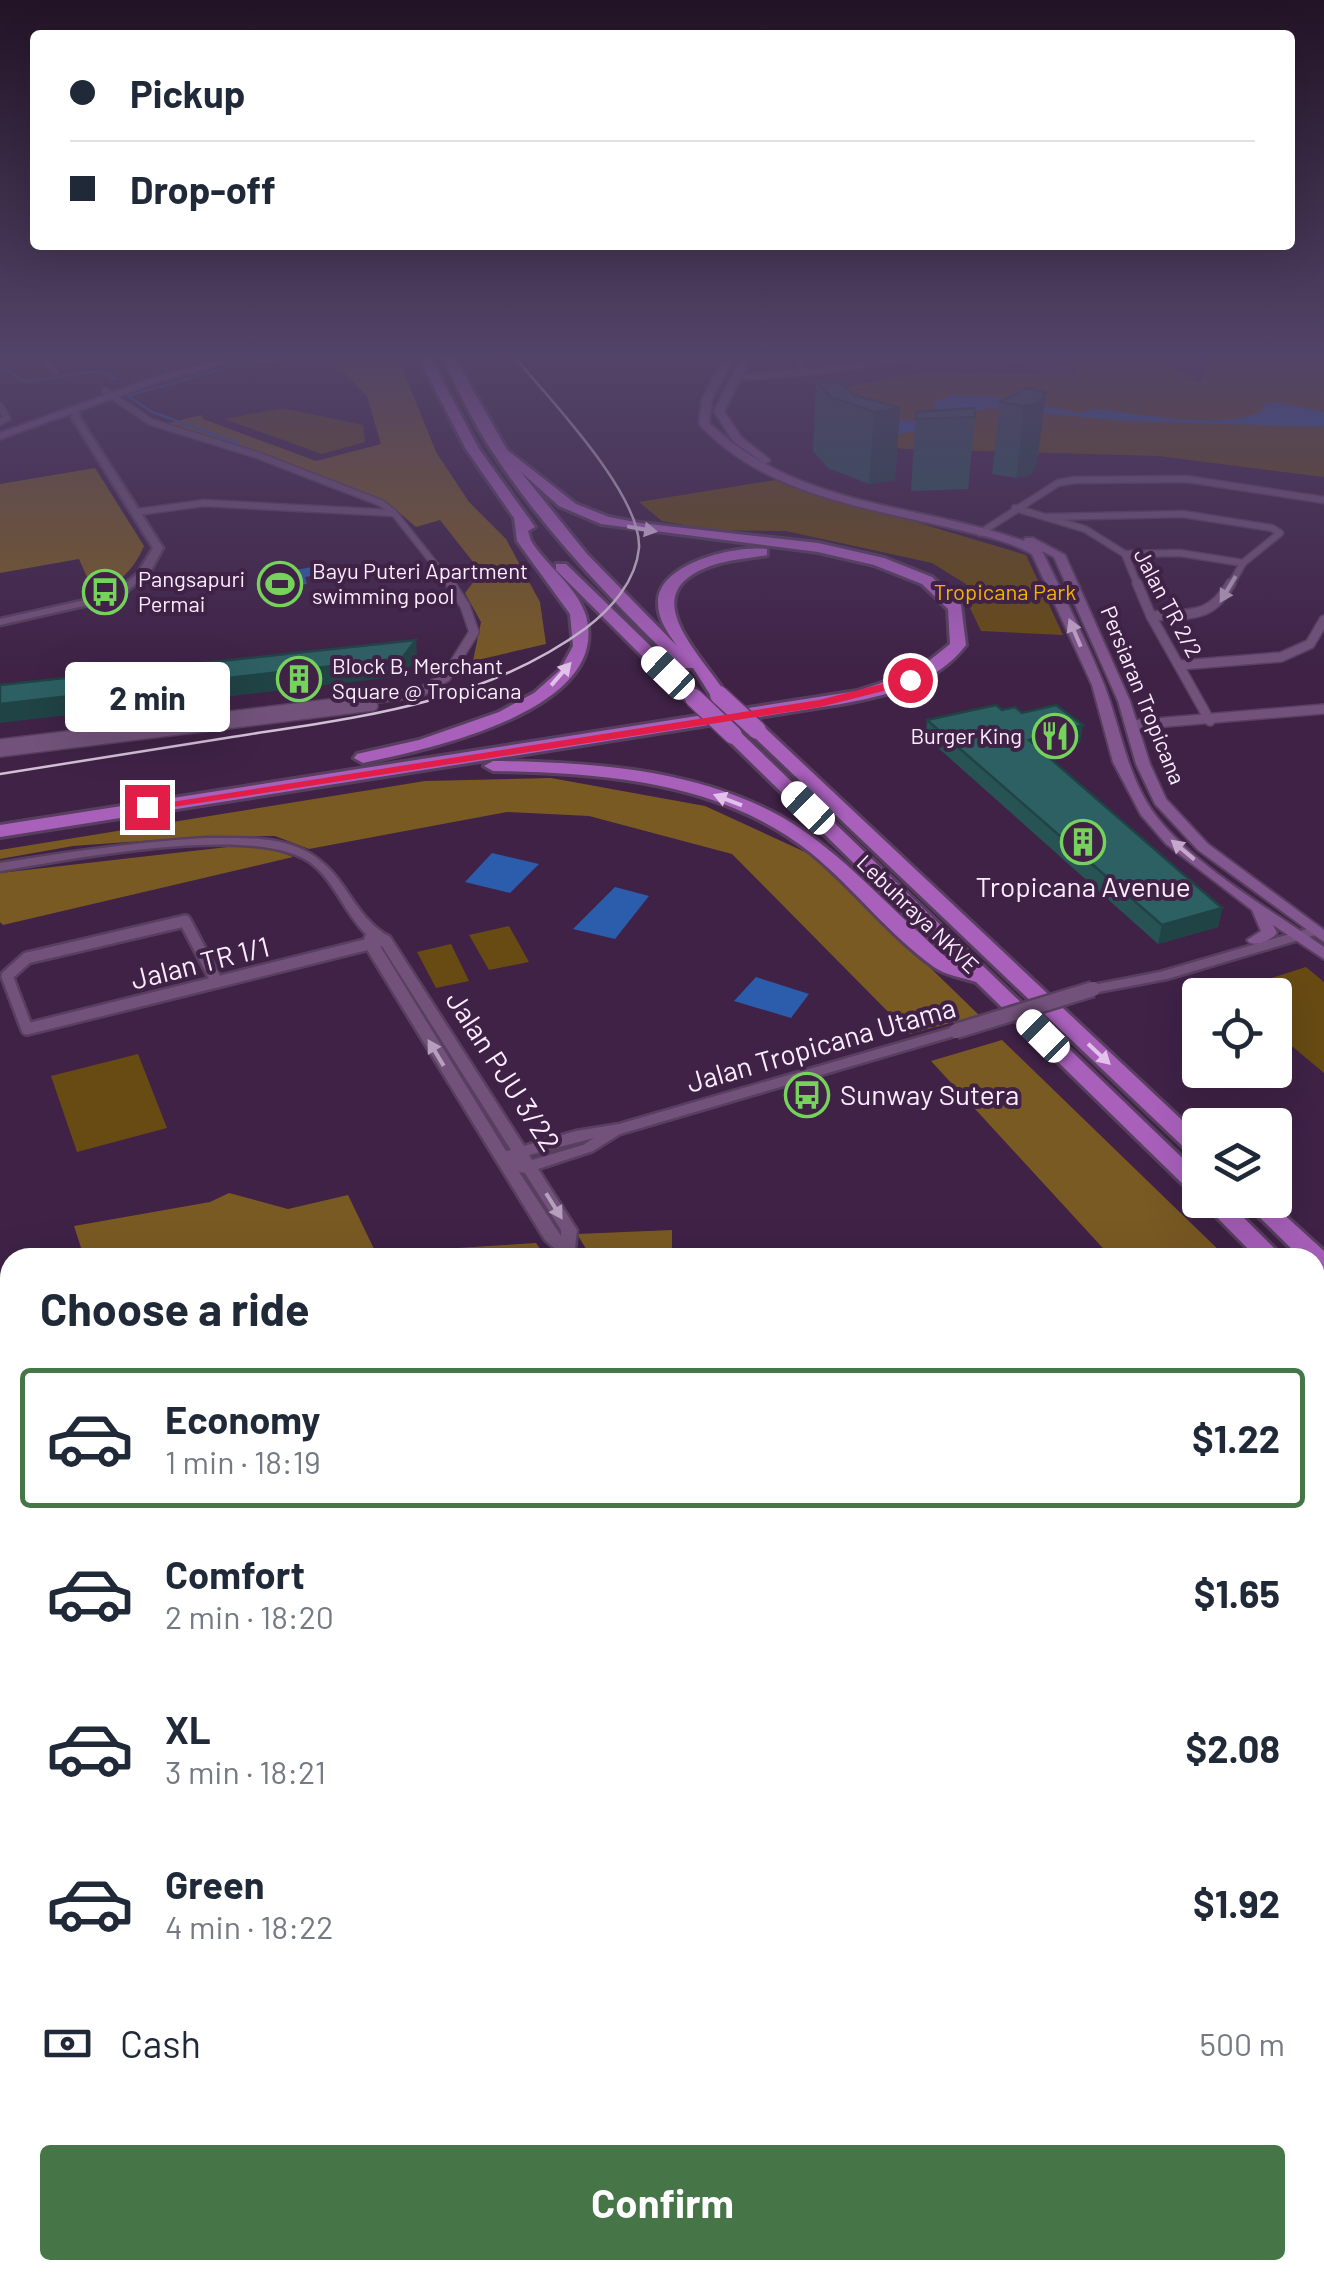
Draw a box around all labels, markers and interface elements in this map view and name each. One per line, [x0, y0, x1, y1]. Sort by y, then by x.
text: Pickup [130, 70, 245, 116]
text: Drop-off [130, 166, 276, 212]
one-way arrow [627, 522, 659, 537]
street label: Jalan TR 2/2 [1129, 544, 1208, 661]
place label: Bayu Puteri Apartment swimming pool [312, 557, 528, 608]
sports icon: Bayu Puteri Apartment swimming pool [257, 561, 303, 607]
place label: Pangsapuri Permai [138, 565, 245, 616]
bus stop icon: Pangsapuri Permai [82, 569, 128, 615]
one-way arrow [1219, 575, 1237, 603]
park label: Tropicana Park [934, 578, 1076, 604]
street label: Persiaran Tropicana [1096, 602, 1192, 788]
one-way arrow [1067, 618, 1083, 648]
car [636, 641, 700, 705]
place label: Block B, Merchant Square @ Tropicana [332, 652, 521, 703]
building icon: Block B, Merchant Square @ Tropicana [276, 656, 322, 702]
route start [888, 658, 933, 703]
callout: 2 min [64, 662, 230, 732]
one-way arrow [550, 662, 572, 687]
text: 2 min [109, 678, 186, 716]
restaurant icon: Burger King [1032, 713, 1078, 759]
place label: Burger King [910, 722, 1022, 748]
car [776, 776, 840, 840]
route end [125, 785, 170, 830]
one-way arrow [713, 792, 743, 808]
building icon: Tropicana Avenue [1060, 819, 1106, 865]
one-way arrow [1170, 840, 1195, 862]
street label: Lebuhraya NKVE [853, 849, 985, 978]
place label: Tropicana Avenue [975, 869, 1191, 903]
street label: Jalan TR 1/1 [127, 928, 272, 996]
map controls [1182, 978, 1292, 1218]
button: locate [1182, 978, 1292, 1088]
street label: Jalan PJU 3/22 [440, 984, 568, 1157]
street label: Jalan Tropicana Utama [682, 989, 959, 1099]
car [1011, 1004, 1075, 1068]
one-way arrow [428, 1039, 445, 1067]
one-way arrow [1087, 1042, 1111, 1065]
bus stop icon: Sunway Sutera [784, 1072, 830, 1118]
place label: Sunway Sutera [840, 1077, 1019, 1111]
button: layers [1182, 1108, 1292, 1218]
one-way arrow [545, 1192, 562, 1220]
text: Choose a ride [40, 1281, 310, 1335]
icon: car [45, 1393, 135, 1483]
text: Economy [165, 1396, 320, 1442]
text: $1.22 [1192, 1415, 1280, 1461]
text: 1 min · 18:19 [165, 1442, 321, 1480]
icon: car [45, 1548, 135, 1638]
text: Comfort [165, 1551, 305, 1597]
text: $1.65 [1194, 1570, 1280, 1616]
text: 2 min · 18:20 [165, 1597, 334, 1635]
icon: car [45, 1703, 135, 1793]
text: XL [165, 1706, 211, 1752]
text: $2.08 [1185, 1725, 1280, 1771]
text: 3 min · 18:21 [165, 1752, 326, 1790]
icon: car [45, 1858, 135, 1948]
text: Green [165, 1861, 265, 1907]
text: $1.92 [1193, 1880, 1280, 1926]
text: 4 min · 18:22 [165, 1907, 333, 1945]
icon: cash [40, 2016, 95, 2071]
text: Cash [120, 2020, 201, 2066]
text: 500 m [1200, 2024, 1285, 2062]
button: Confirm [40, 2145, 1285, 2260]

